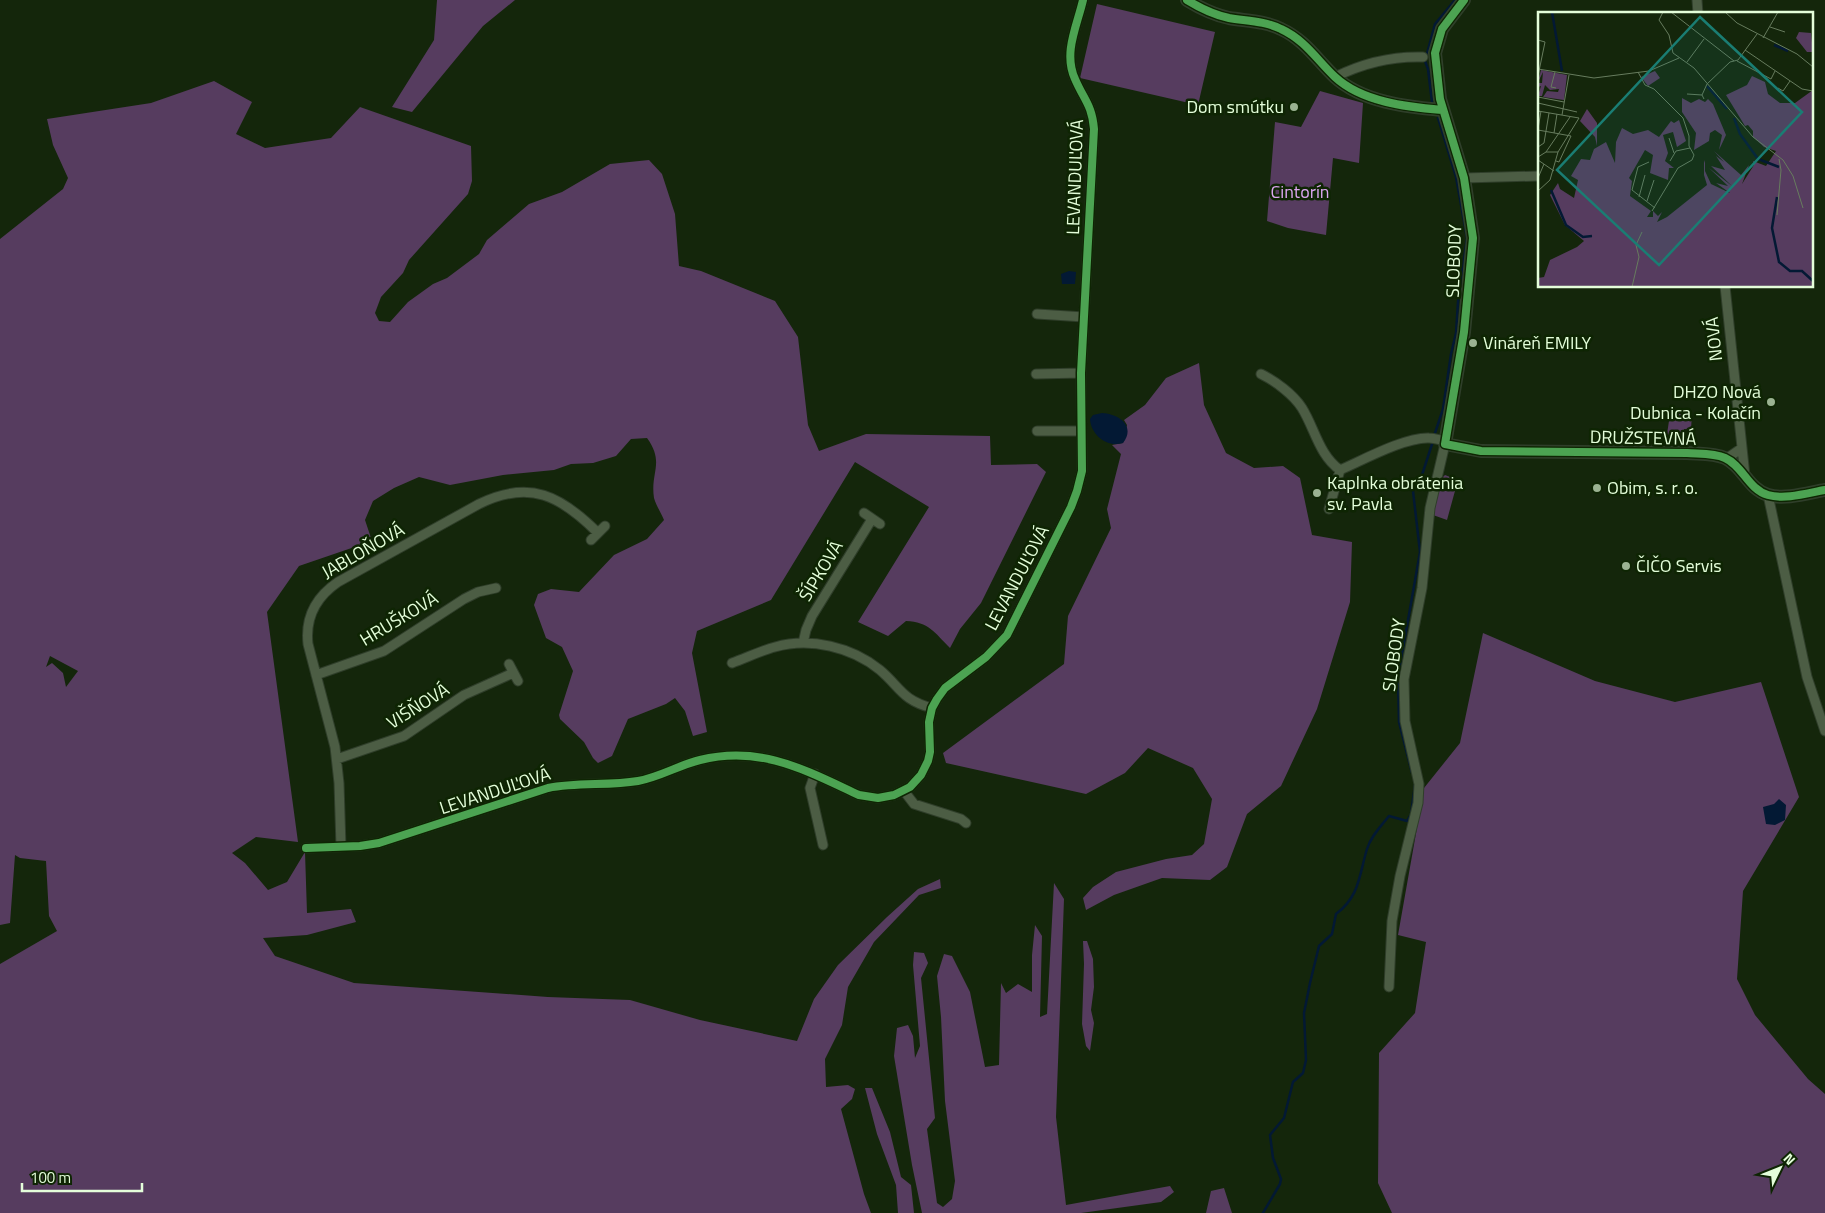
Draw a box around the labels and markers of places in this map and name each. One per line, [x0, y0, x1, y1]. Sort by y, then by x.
place label: Dom smútku [1186, 93, 1284, 120]
marker: Dom smútku [1288, 101, 1300, 113]
place label: Vináreň EMILY [1483, 329, 1591, 356]
marker: Vináreň EMILY [1467, 337, 1479, 349]
place label: DHZO Nová Dubnica - Kolačín [1630, 378, 1761, 426]
marker: DHZO Nová Dubnica - Kolačín [1765, 396, 1777, 408]
place label: Kaplnka obrátenia sv. Pavla [1327, 469, 1463, 517]
place label: Obim, s. r. o. [1607, 474, 1698, 501]
marker: Obim, s. r. o. [1591, 482, 1603, 494]
marker: Kaplnka obrátenia sv. Pavla [1311, 487, 1323, 499]
place label: ČIČO Servis [1636, 552, 1722, 579]
marker: ČIČO Servis [1620, 560, 1632, 572]

